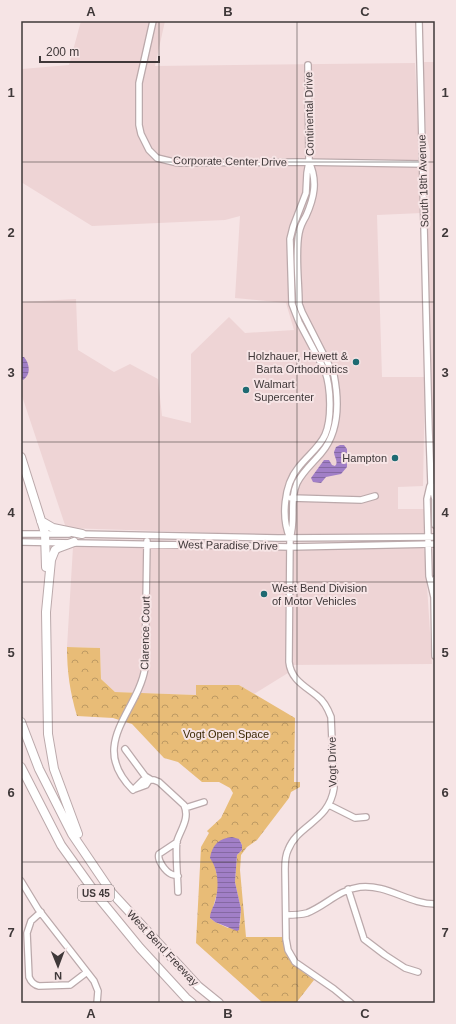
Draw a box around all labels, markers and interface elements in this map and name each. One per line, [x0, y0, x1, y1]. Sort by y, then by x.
text: A [86, 4, 96, 19]
text: B [223, 4, 233, 19]
text: C [360, 4, 370, 19]
scale bar [40, 38, 159, 64]
text: 200 m [46, 45, 79, 59]
street label: Continental Drive [302, 72, 316, 156]
text: 1 [7, 85, 15, 100]
text: 1 [441, 85, 449, 100]
street label: South 18th Avenue [415, 134, 431, 228]
street label: Corporate Center Drive [173, 154, 287, 168]
text: 2 [7, 225, 15, 240]
text: 2 [441, 225, 449, 240]
place label: Holzhauer, Hewett & Barta Orthodontics [248, 350, 349, 375]
marker: Holzhauer, Hewett & Barta Orthodontics [351, 357, 361, 367]
text: 3 [7, 365, 15, 380]
text: 3 [441, 365, 449, 380]
place label: Walmart Supercenter [254, 378, 314, 403]
marker: Walmart Supercenter [241, 385, 251, 395]
place label: Hampton [342, 452, 387, 464]
marker: Hampton [390, 453, 400, 463]
text: 4 [7, 505, 15, 520]
text: 4 [441, 505, 449, 520]
street label: West Paradise Drive [178, 538, 278, 552]
place label: West Bend Division of Motor Vehicles [272, 582, 367, 607]
marker: West Bend Division of Motor Vehicles [259, 589, 269, 599]
street label: Clarence Court [138, 596, 152, 670]
text: 5 [7, 645, 15, 660]
text: 5 [441, 645, 449, 660]
park label: Vogt Open Space [183, 728, 269, 740]
street label: Vogt Drive [326, 737, 338, 787]
text: 6 [7, 785, 15, 800]
text: 6 [441, 785, 449, 800]
road number: US 45 [78, 885, 114, 901]
street label: West Bend Freeway [125, 908, 201, 989]
text: 7 [7, 925, 15, 940]
text: 7 [441, 925, 449, 940]
north arrow [38, 946, 78, 986]
text: N [54, 970, 62, 982]
text: A [86, 1006, 96, 1021]
text: B [223, 1006, 233, 1021]
text: C [360, 1006, 370, 1021]

